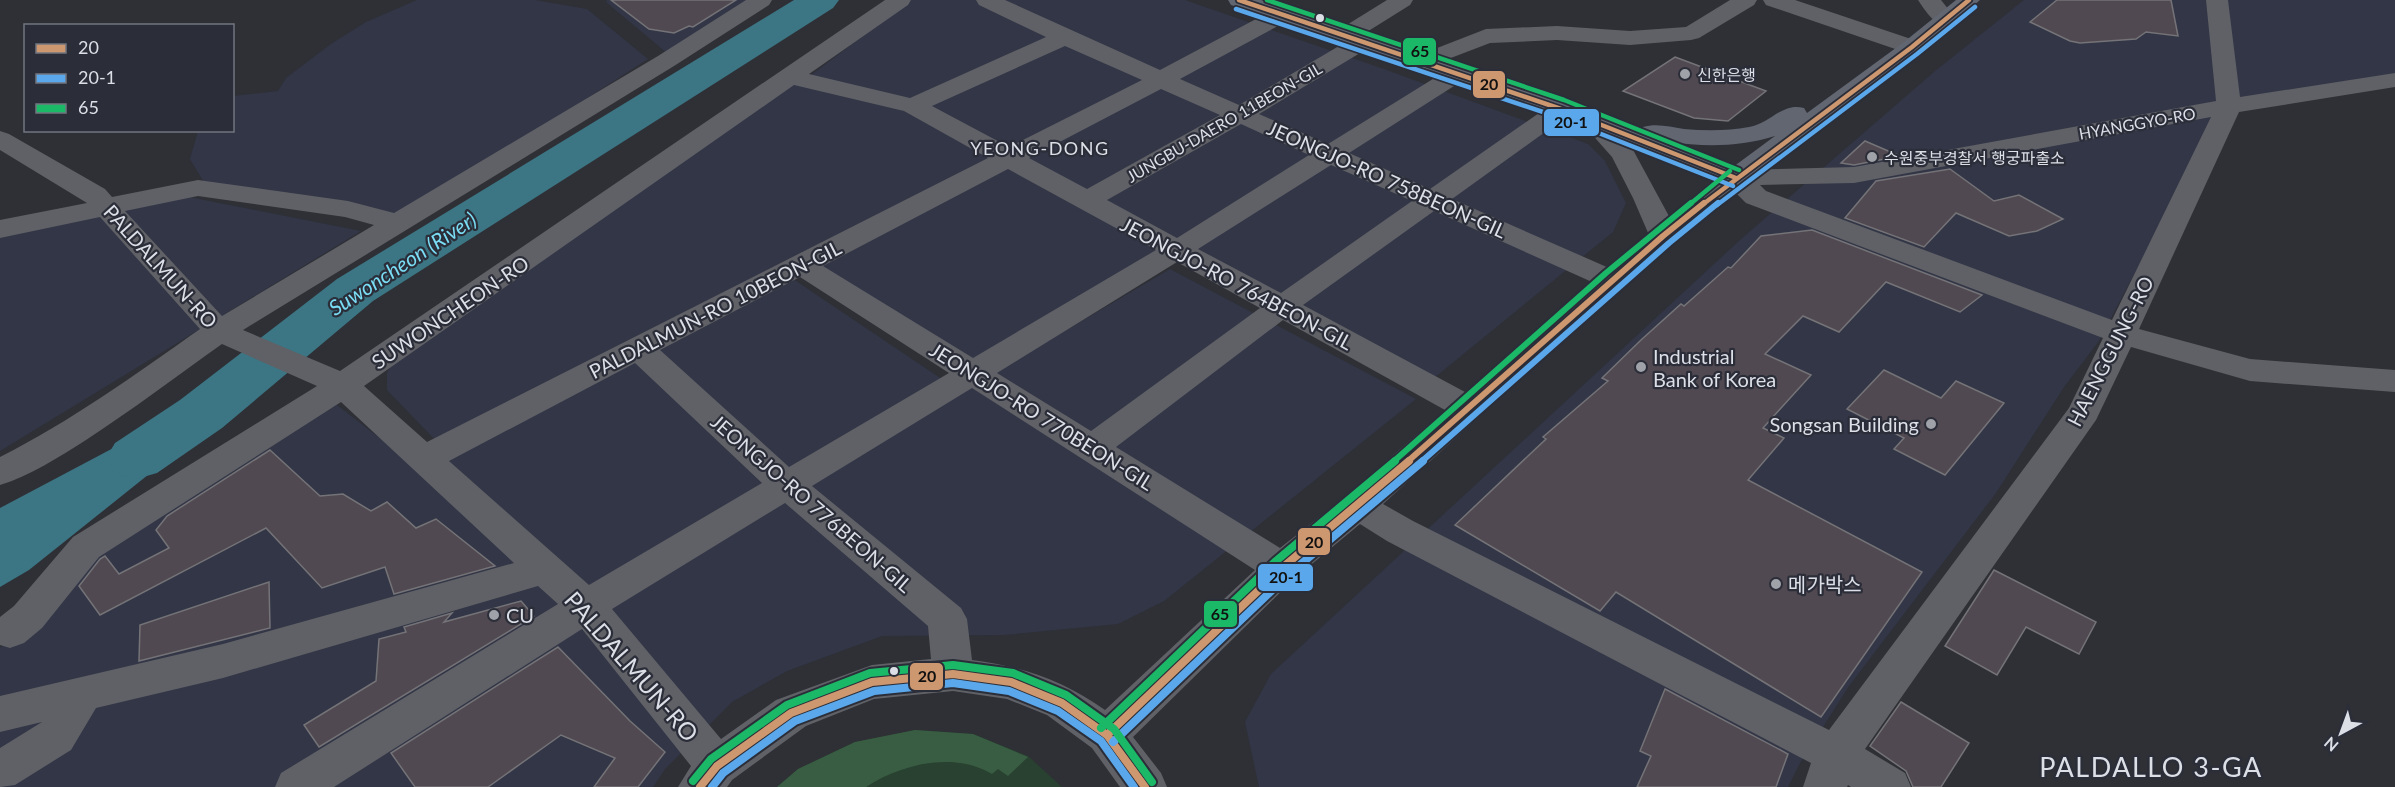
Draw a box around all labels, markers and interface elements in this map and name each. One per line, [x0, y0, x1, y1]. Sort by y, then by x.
unlabelled marker [1314, 12, 1326, 24]
legend [24, 24, 234, 132]
text: 20 [78, 36, 99, 58]
line badge: 65 [1402, 37, 1437, 66]
text: 65 [1411, 41, 1429, 60]
street label: JUNGBU-DAERO 11BEON-GIL [1123, 58, 1325, 186]
place label: 신한은행 [1697, 65, 1756, 84]
text: 20-1 [78, 66, 116, 88]
marker: 신한은행 [1678, 67, 1692, 81]
line badge: 20 [1472, 70, 1506, 99]
text: 20 [1480, 74, 1498, 93]
text: 65 [78, 96, 99, 118]
street label: HYANGGYO-RO [2077, 103, 2197, 143]
line badge: 20-1 [1543, 108, 1600, 137]
text: 20-1 [1554, 112, 1588, 131]
street label: JEONGJO-RO 758BEON-GIL [1264, 115, 1510, 243]
district label: YEONG-DONG [970, 137, 1110, 159]
place label: 수원중부경찰서 행궁파출소 [1884, 148, 2065, 167]
marker: 수원중부경찰서 행궁파출소 [1865, 150, 1879, 164]
street label: PALDALMUN-RO [99, 199, 223, 333]
water label: Suwoncheon (River) [324, 206, 480, 320]
street label: JEONGJO-RO 764BEON-GIL [1117, 212, 1357, 354]
street label: PALDALMUN-RO 10BEON-GIL [585, 235, 845, 383]
street label: SUWONCHEON-RO [367, 251, 533, 373]
street label: HAENGGUNG-RO [2062, 272, 2158, 430]
street label: JEONGJO-RO 770BEON-GIL [926, 337, 1158, 495]
place label: Industrial Bank of Korea [1653, 344, 1776, 391]
marker: Industrial Bank of Korea [1634, 360, 1648, 374]
street label: JEONGJO-RO 776BEON-GIL [706, 409, 918, 597]
place label: Songsan Building [1769, 412, 1919, 436]
marker: Songsan Building [1924, 417, 1938, 431]
line badge: 20 [1297, 527, 1331, 556]
text: 20 [1305, 532, 1323, 551]
line badge: 20-1 [1257, 563, 1314, 592]
text: 20-1 [1269, 567, 1303, 586]
place label: 메가박스 [1788, 572, 1862, 596]
marker: 메가박스 [1769, 577, 1783, 591]
street label: PALDALMUN-RO [559, 585, 705, 747]
line badge: 65 [1203, 600, 1238, 628]
place label: CU [506, 603, 534, 627]
text: 65 [1211, 604, 1229, 623]
marker: CU [487, 608, 501, 622]
line badge: 20 [909, 662, 944, 691]
unlabelled marker [888, 665, 900, 677]
text: 20 [918, 666, 936, 685]
north arrow [2311, 703, 2371, 763]
text: N [2320, 733, 2342, 756]
district label: PALDALLO 3-GA [2039, 750, 2263, 783]

